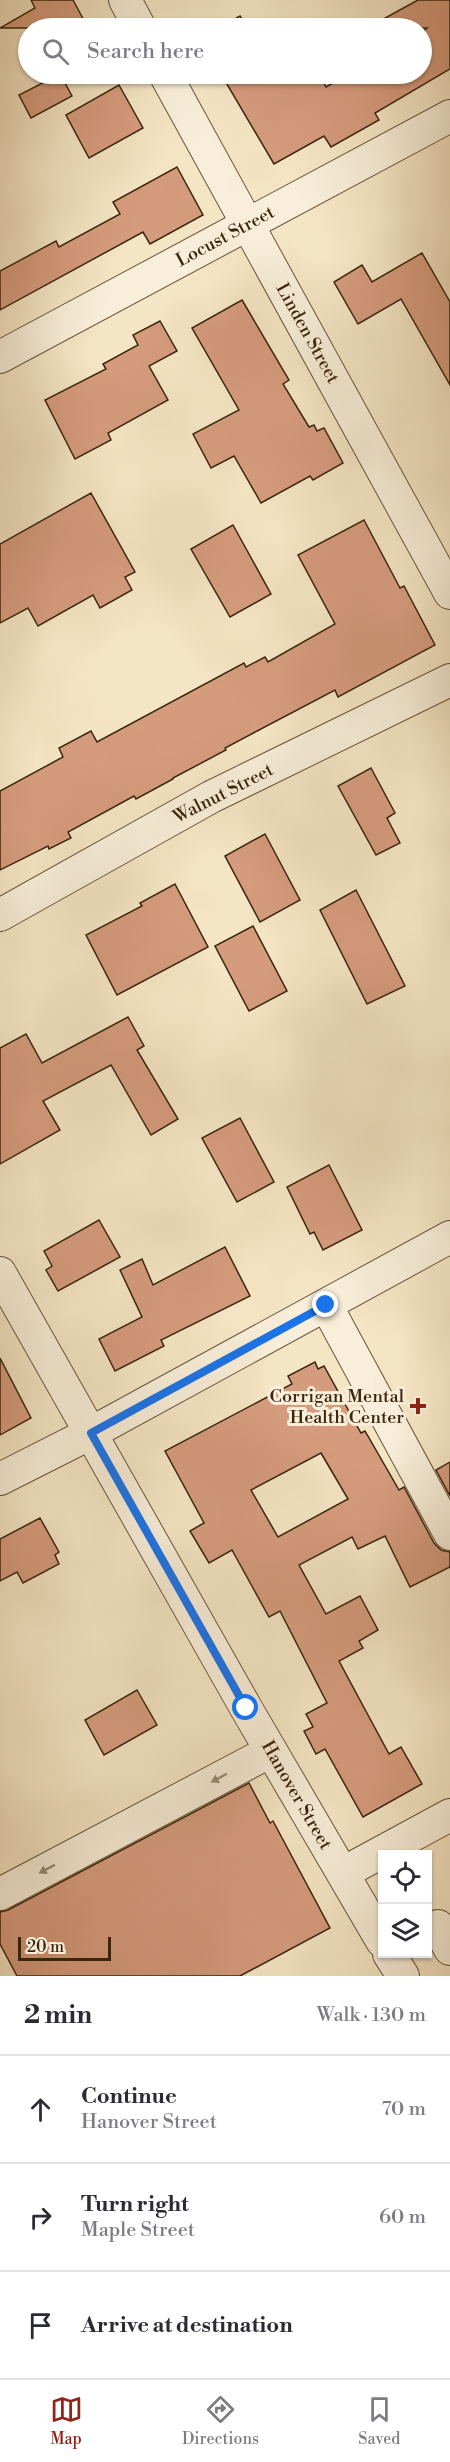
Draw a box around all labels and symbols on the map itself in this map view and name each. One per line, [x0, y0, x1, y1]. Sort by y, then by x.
street label: Locust Street [172, 201, 279, 272]
street label: Linden Street [271, 279, 345, 388]
street label: Walnut Street [168, 758, 278, 829]
route end [312, 1291, 338, 1317]
place label: Corrigan Mental Health Center [270, 1385, 405, 1429]
marker: Corrigan Mental Health Center [409, 1397, 427, 1415]
route start [232, 1694, 258, 1720]
street label: Hanover Street [256, 1737, 337, 1854]
one-way arrow [211, 1773, 228, 1783]
one-way arrow [38, 1864, 55, 1874]
scale bar [18, 1934, 111, 1962]

